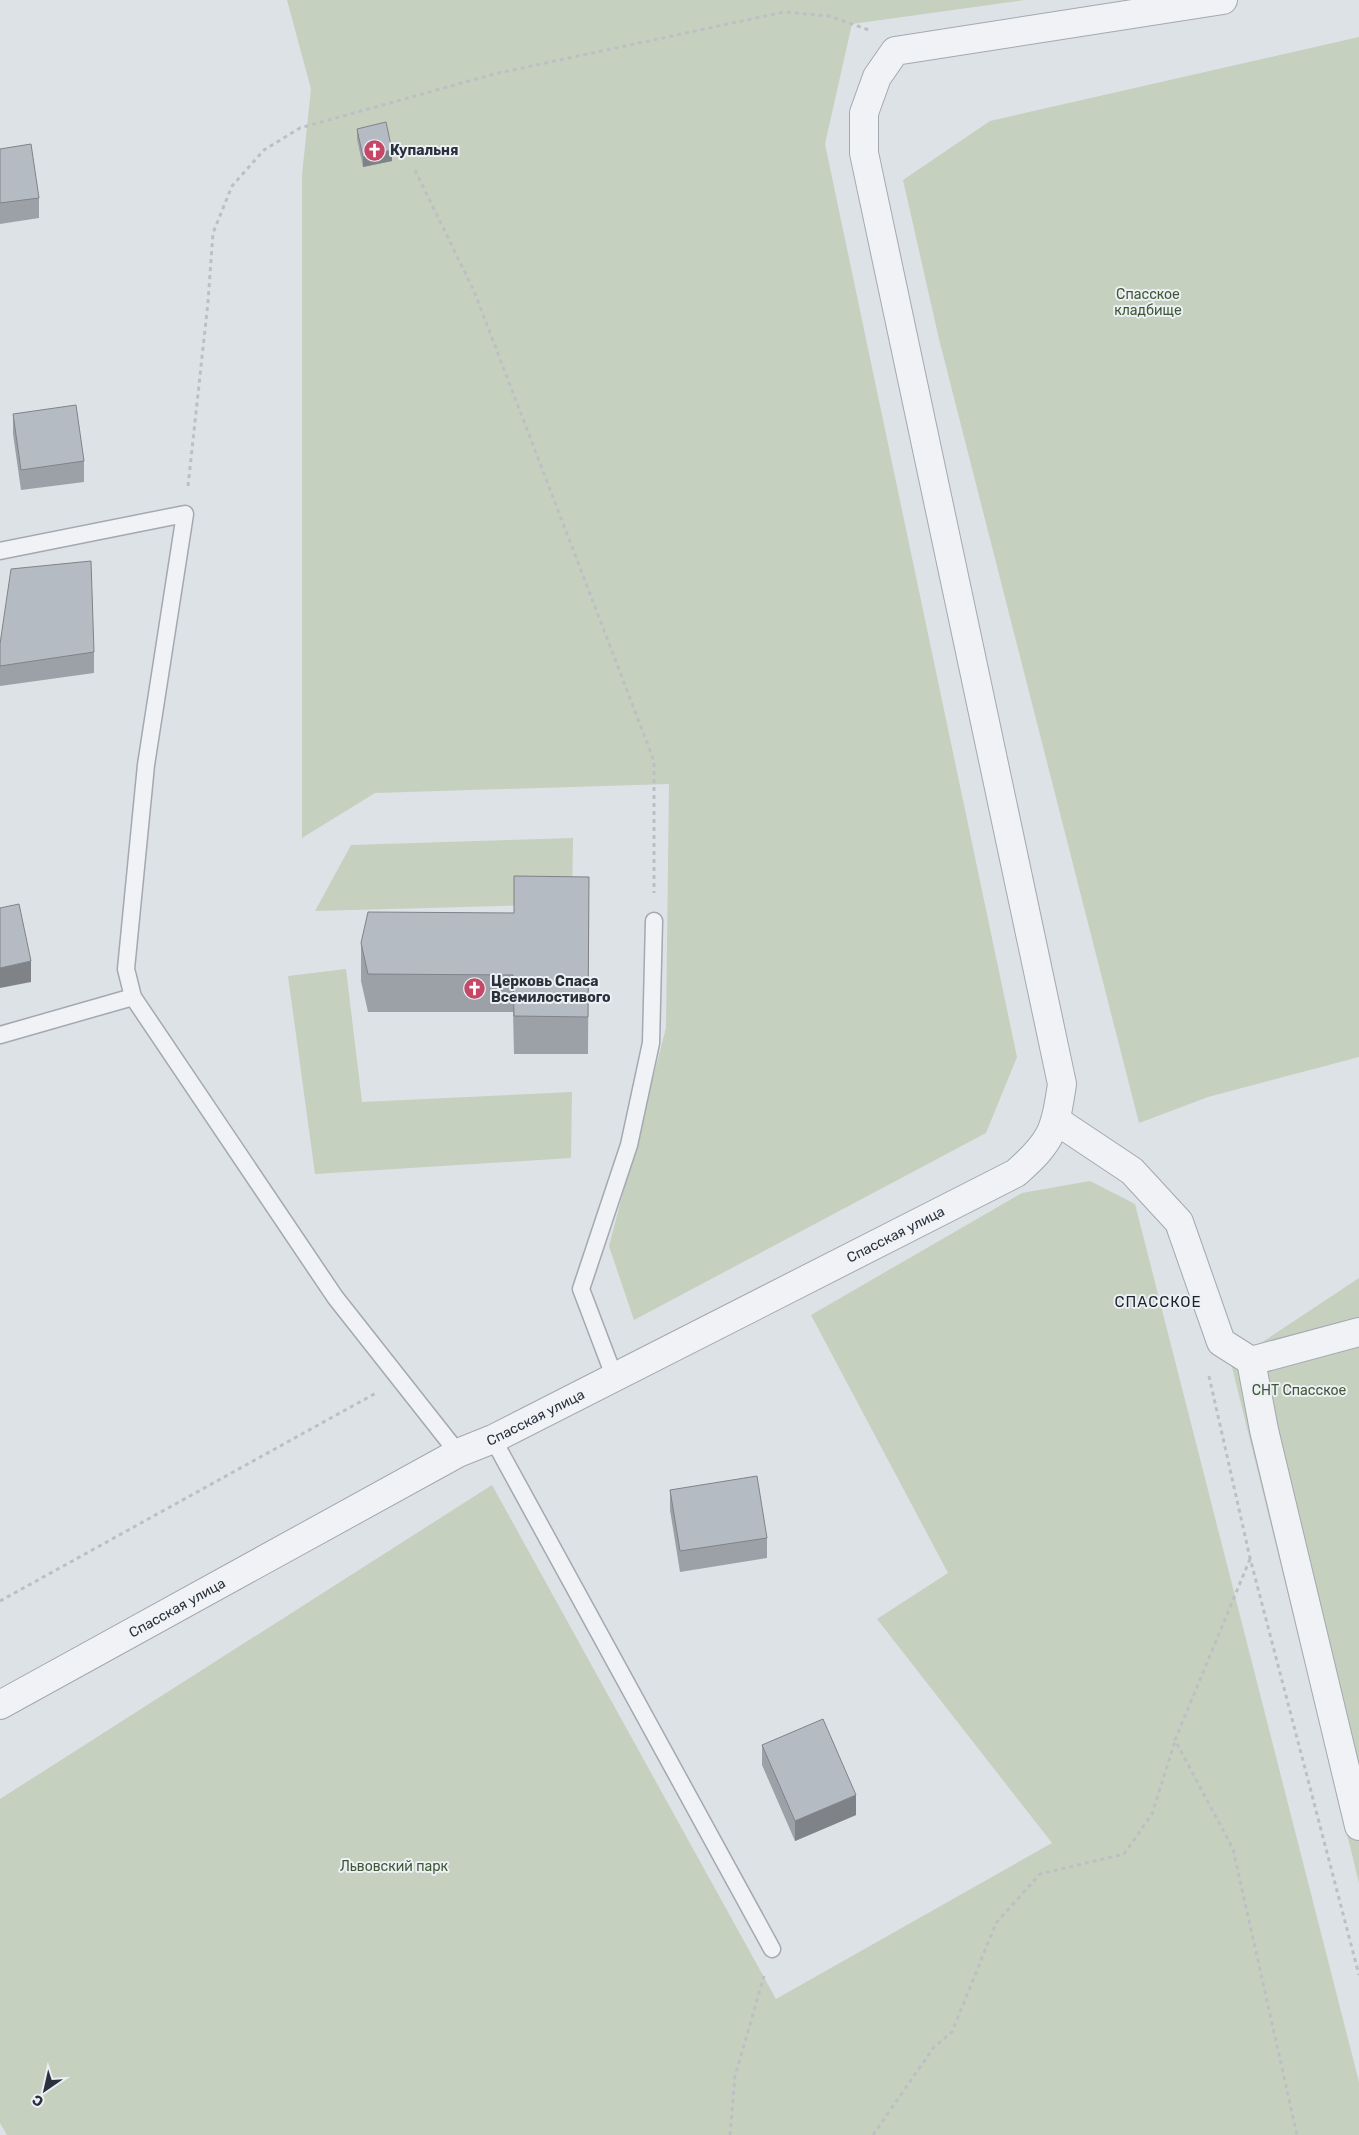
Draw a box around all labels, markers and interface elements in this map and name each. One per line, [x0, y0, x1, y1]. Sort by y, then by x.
church icon: Купальня [362, 138, 386, 162]
place label: Купальня [390, 142, 458, 159]
park label: Спасское кладбище [1114, 286, 1182, 319]
place label: Церковь Спаса Всемилостивого [491, 973, 611, 1006]
church icon: Церковь Спаса Всемилостивого [463, 977, 487, 1001]
street label: Спасская улица [844, 1202, 947, 1266]
district label: СПАССКОЕ [1114, 1293, 1202, 1311]
park label: СНТ Спасское [1252, 1382, 1347, 1399]
street label: Спасская улица [484, 1386, 587, 1449]
street label: Спасская улица [126, 1574, 228, 1641]
park label: Львовский парк [340, 1858, 449, 1875]
north arrow [20, 2065, 70, 2115]
text: С [29, 2090, 47, 2110]

